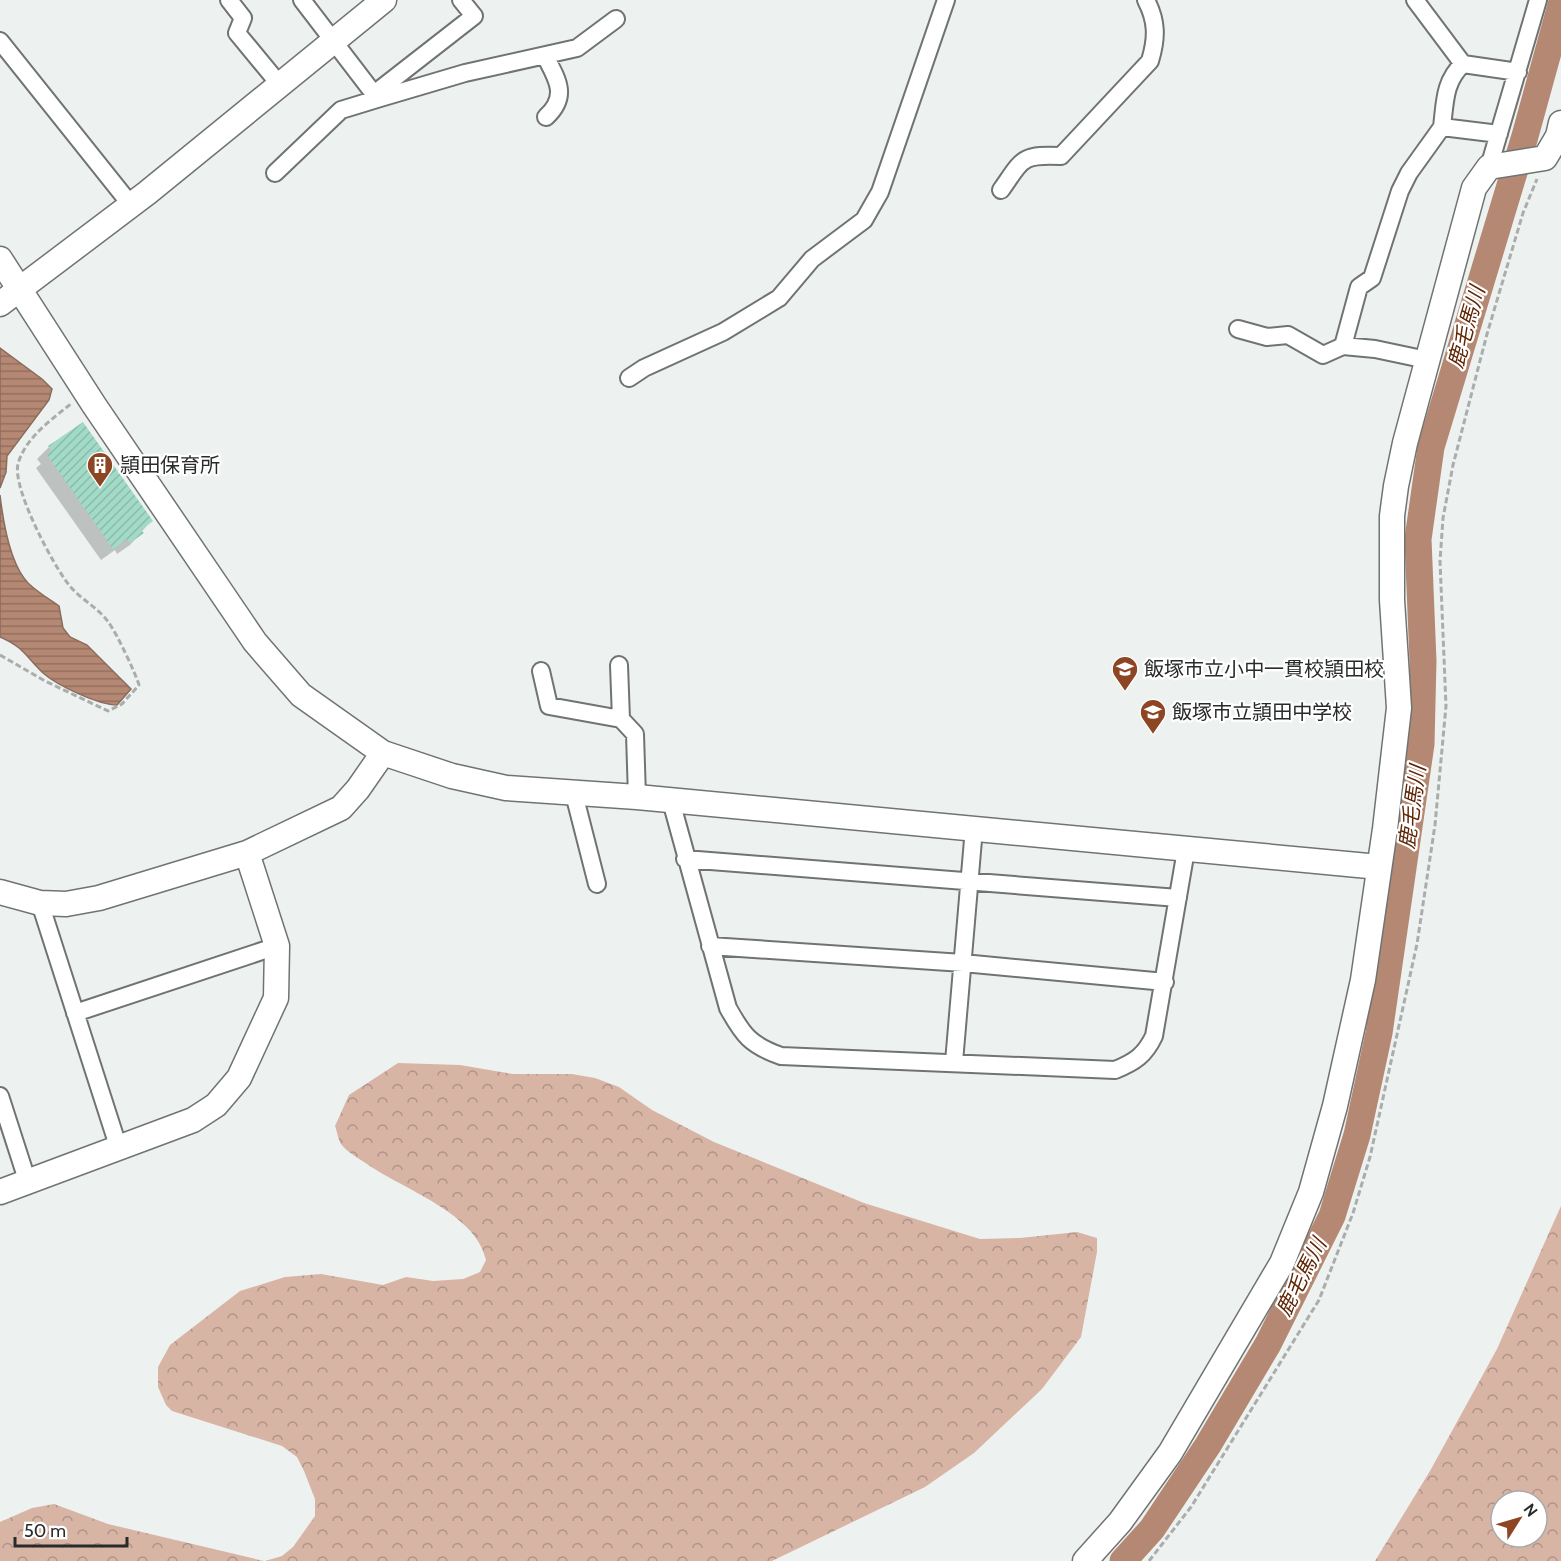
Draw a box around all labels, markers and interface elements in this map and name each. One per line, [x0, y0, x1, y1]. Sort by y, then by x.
water label: 鹿毛馬川 [1442, 281, 1490, 371]
building icon: 頴田保育所 [85, 450, 115, 488]
place label: 頴田保育所 [120, 453, 220, 477]
school or university icon: 飯塚市立小中一貫校頴田校 [1110, 654, 1140, 692]
place label: 飯塚市立小中一貫校頴田校 [1144, 657, 1384, 681]
school or university icon: 飯塚市立頴田中学校 [1138, 697, 1168, 735]
place label: 飯塚市立頴田中学校 [1172, 700, 1352, 724]
water label: 鹿毛馬川 [1394, 762, 1431, 850]
water label: 鹿毛馬川 [1271, 1232, 1332, 1320]
north arrow [1489, 1489, 1549, 1549]
text: N [1520, 1500, 1542, 1521]
scale bar [15, 1510, 128, 1548]
text: 50 m [24, 1520, 66, 1542]

